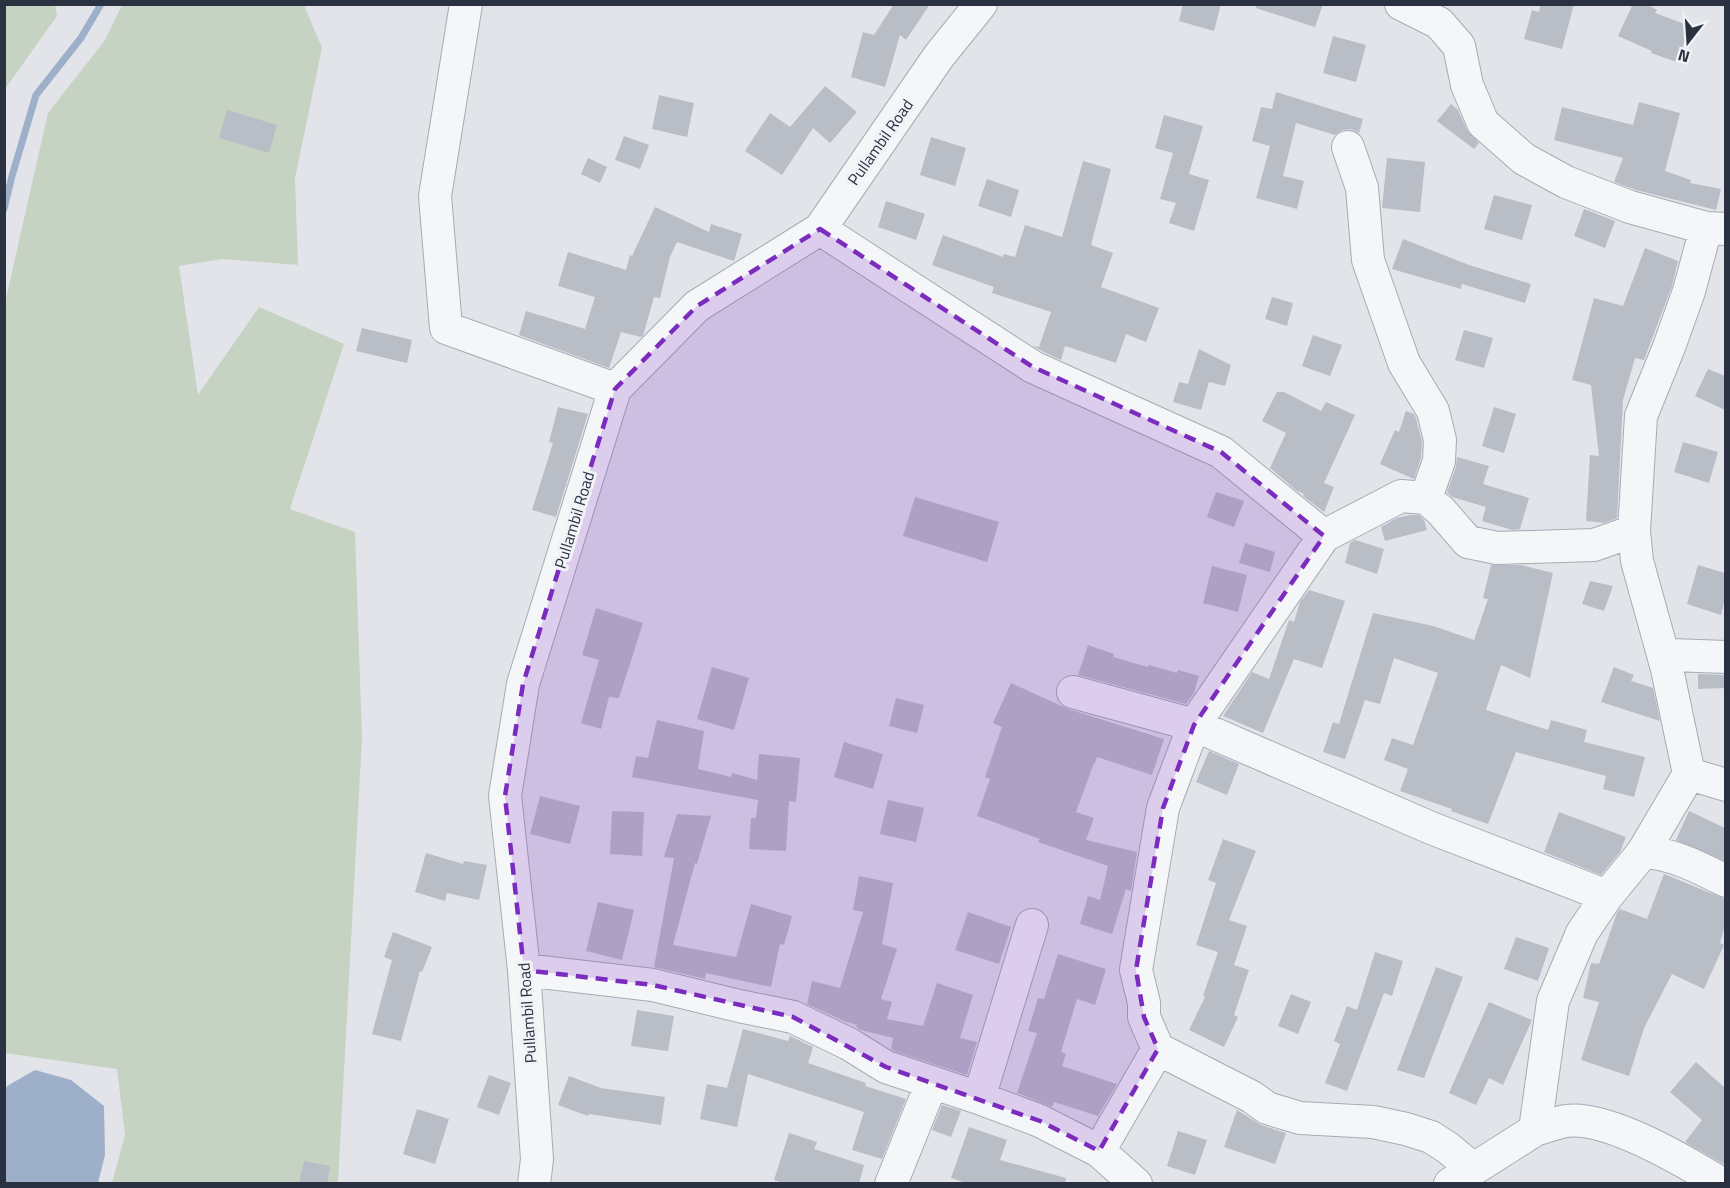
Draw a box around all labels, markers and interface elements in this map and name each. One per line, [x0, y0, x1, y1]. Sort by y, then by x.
north arrow [1658, 12, 1718, 72]
text: N [1675, 43, 1692, 69]
street label: Pullambil Road [841, 94, 919, 190]
street label: Pullambil Road [548, 468, 600, 572]
street label: Pullambil Road [512, 962, 542, 1064]

